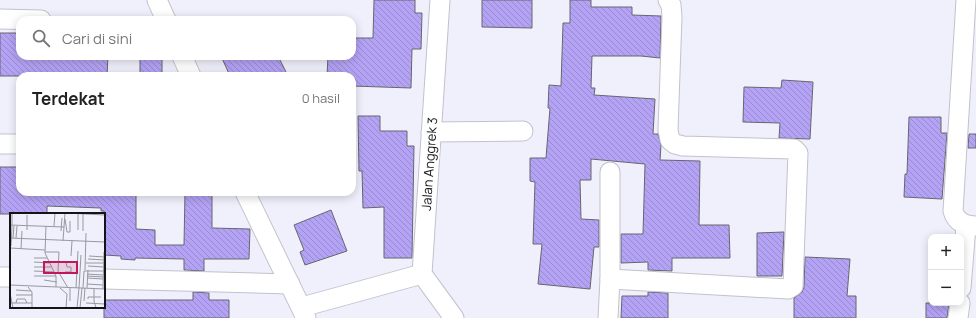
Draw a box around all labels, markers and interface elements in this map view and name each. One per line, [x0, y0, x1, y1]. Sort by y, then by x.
search box [16, 16, 356, 60]
icon: search [30, 27, 52, 49]
text: Cari di sini [62, 28, 132, 49]
text: Terdekat [32, 87, 105, 110]
text: 0 hasil [302, 89, 340, 107]
street label: Jalan Anggrek 3 [417, 117, 441, 211]
inset map [10, 213, 105, 308]
map controls [928, 234, 964, 306]
button: + [928, 234, 964, 270]
button: − [928, 270, 964, 306]

